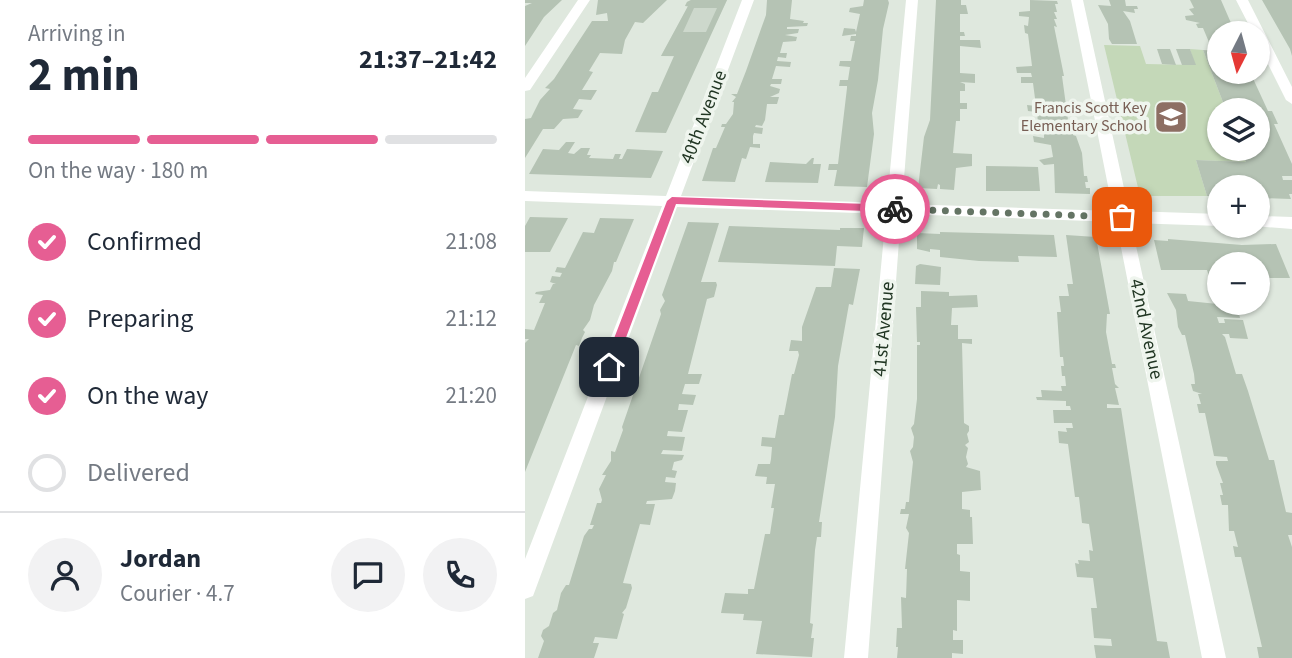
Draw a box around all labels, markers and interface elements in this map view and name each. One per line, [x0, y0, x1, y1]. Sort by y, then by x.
text: Arriving in [28, 17, 126, 50]
north arrow [1207, 21, 1271, 84]
map controls [1207, 21, 1270, 315]
text: 21:37–21:42 [359, 41, 497, 78]
text: 2 min [28, 43, 140, 108]
street label: 40th Avenue [674, 66, 734, 168]
place label: Francis Scott Key Elementary School [1021, 97, 1148, 137]
school or university icon: Francis Scott Key Elementary School [1152, 98, 1190, 136]
button: layers [1207, 98, 1270, 161]
text: On the way · 180 m [28, 154, 208, 187]
courier [860, 174, 930, 244]
button: + [1207, 175, 1270, 238]
pin [1092, 187, 1152, 247]
icon: bike [876, 190, 914, 228]
icon: bag [1103, 198, 1141, 236]
icon: check [28, 223, 66, 261]
text: Confirmed [87, 223, 202, 260]
text: 21:08 [446, 225, 497, 258]
button: − [1207, 252, 1270, 315]
street label: 42nd Avenue [1122, 276, 1170, 382]
street label: 41st Avenue [866, 280, 902, 378]
icon: check [28, 300, 66, 338]
text: Preparing [87, 300, 193, 337]
text: 21:12 [446, 302, 497, 335]
pin [579, 337, 639, 397]
icon: home [590, 348, 628, 386]
icon: check [28, 377, 66, 415]
text: On the way [87, 377, 208, 414]
text: 21:20 [446, 379, 497, 412]
text: Delivered [87, 454, 190, 491]
button: person [28, 538, 102, 612]
button: chat [331, 538, 405, 612]
button: phone [423, 538, 497, 612]
text: Jordan [120, 540, 201, 577]
text: Courier · 4.7 [120, 577, 235, 610]

